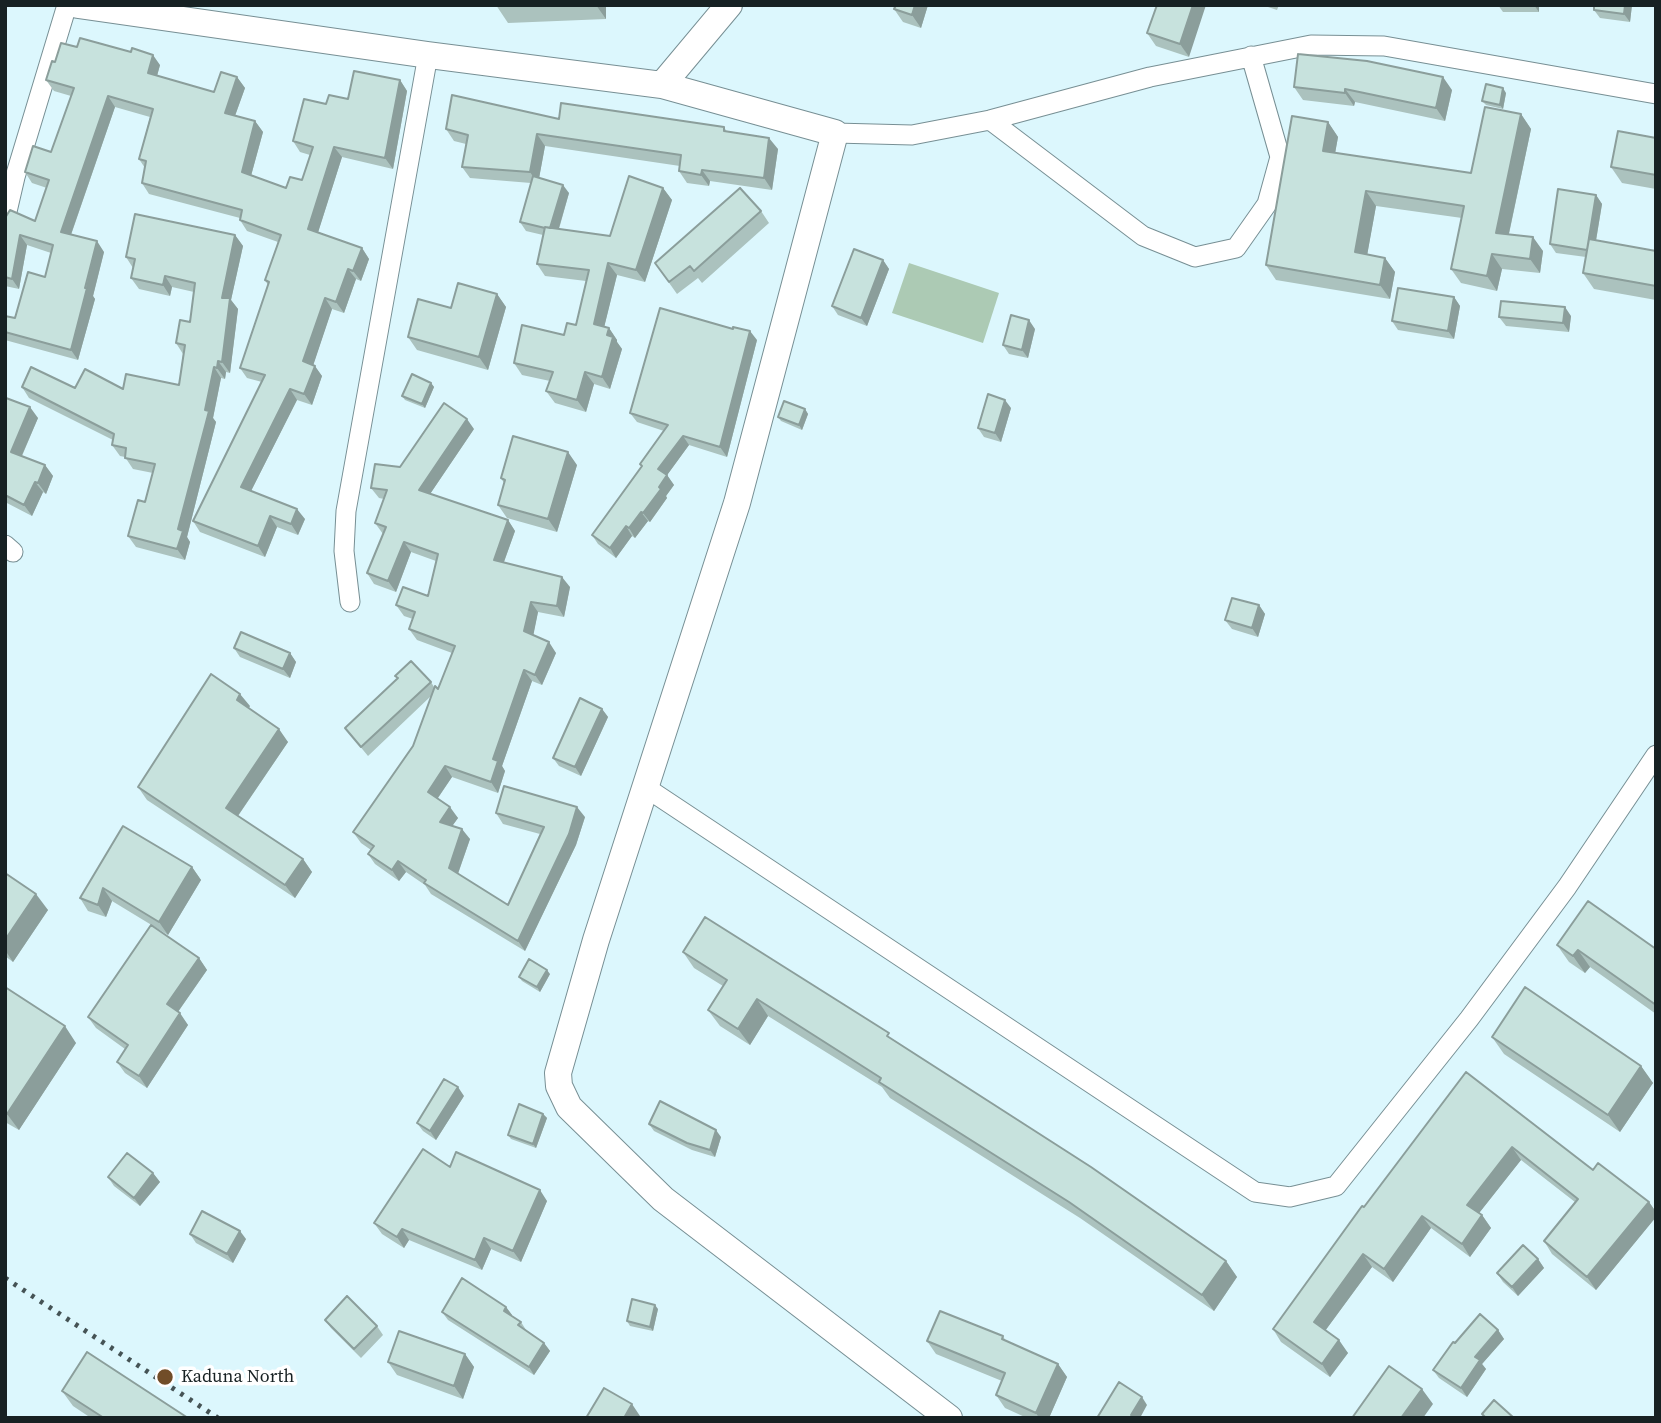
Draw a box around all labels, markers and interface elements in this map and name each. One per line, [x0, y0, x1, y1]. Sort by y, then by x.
place label: Kaduna North [181, 1366, 294, 1388]
marker: Kaduna North [155, 1367, 175, 1387]

